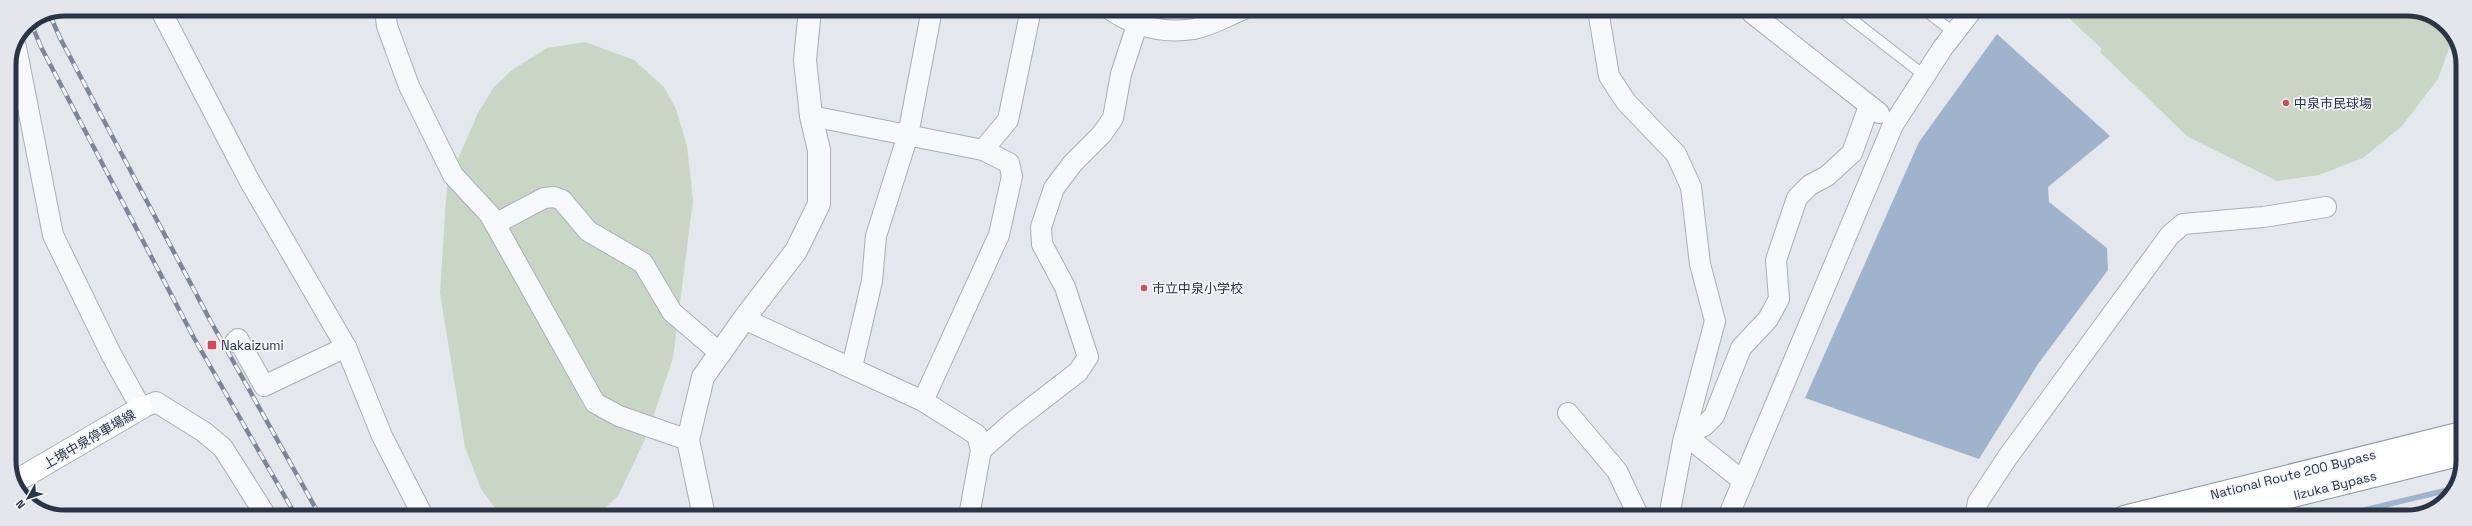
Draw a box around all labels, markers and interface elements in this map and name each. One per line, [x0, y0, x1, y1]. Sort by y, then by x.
place label: 中泉市民球場 [2294, 95, 2372, 112]
marker: 中泉市民球場 [2281, 98, 2291, 108]
place label: 市立中泉小学校 [1152, 280, 1243, 297]
marker: 市立中泉小学校 [1139, 283, 1149, 293]
place label: Nakaizumi [221, 337, 284, 354]
marker: Nakaizumi [206, 339, 218, 351]
street label: 上境中泉停車場線 [40, 406, 139, 473]
street label: National Route 200 Bypass [2209, 446, 2378, 503]
street label: Iizuka Bypass [2292, 467, 2378, 504]
north arrow [8, 478, 48, 518]
text: N [12, 497, 28, 512]

